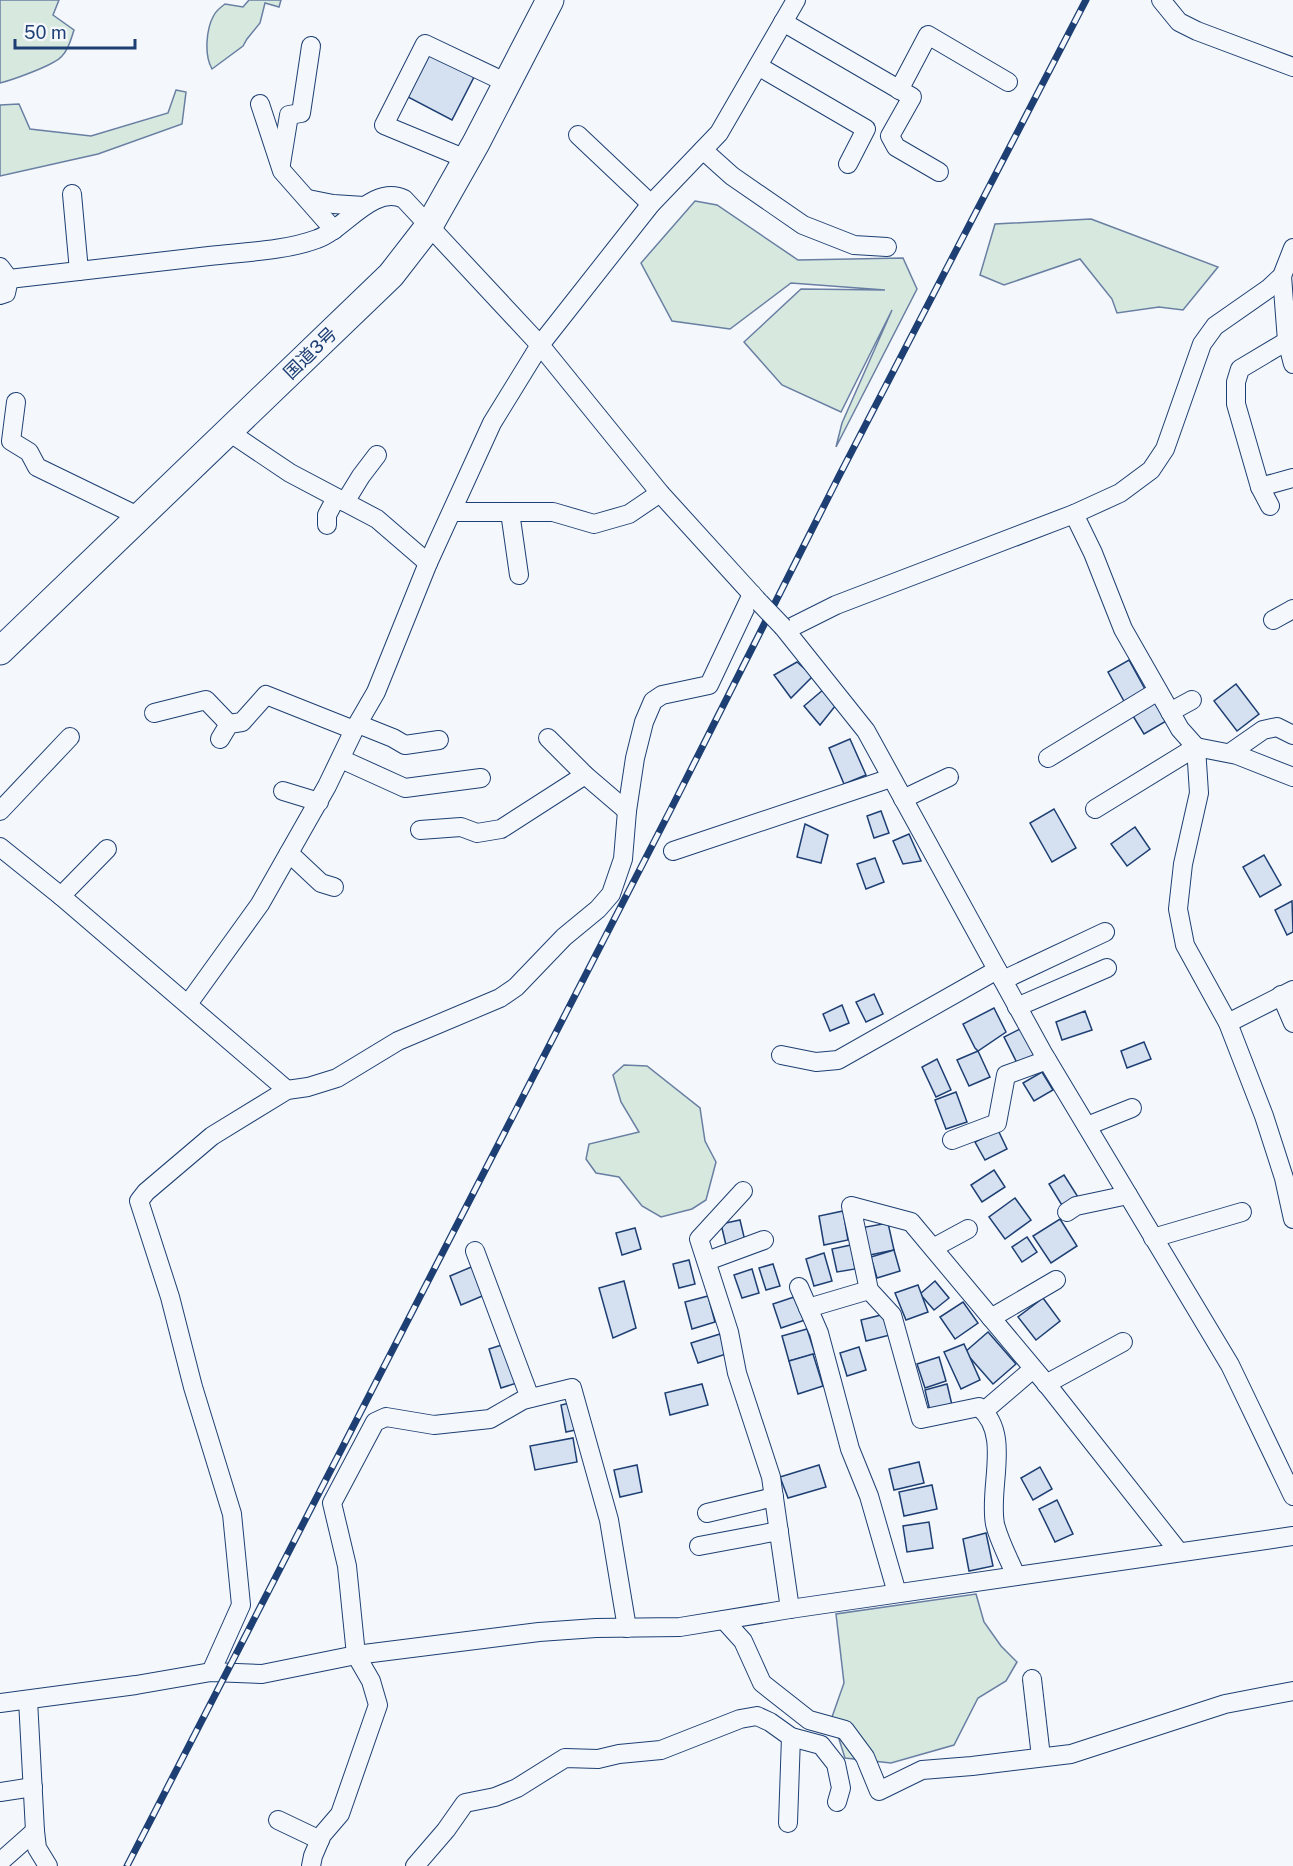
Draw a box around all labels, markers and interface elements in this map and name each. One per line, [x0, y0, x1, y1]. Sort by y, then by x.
scale bar [15, 12, 135, 50]
text: 50 m [24, 22, 67, 43]
street label: 国道3号 [279, 323, 341, 383]

